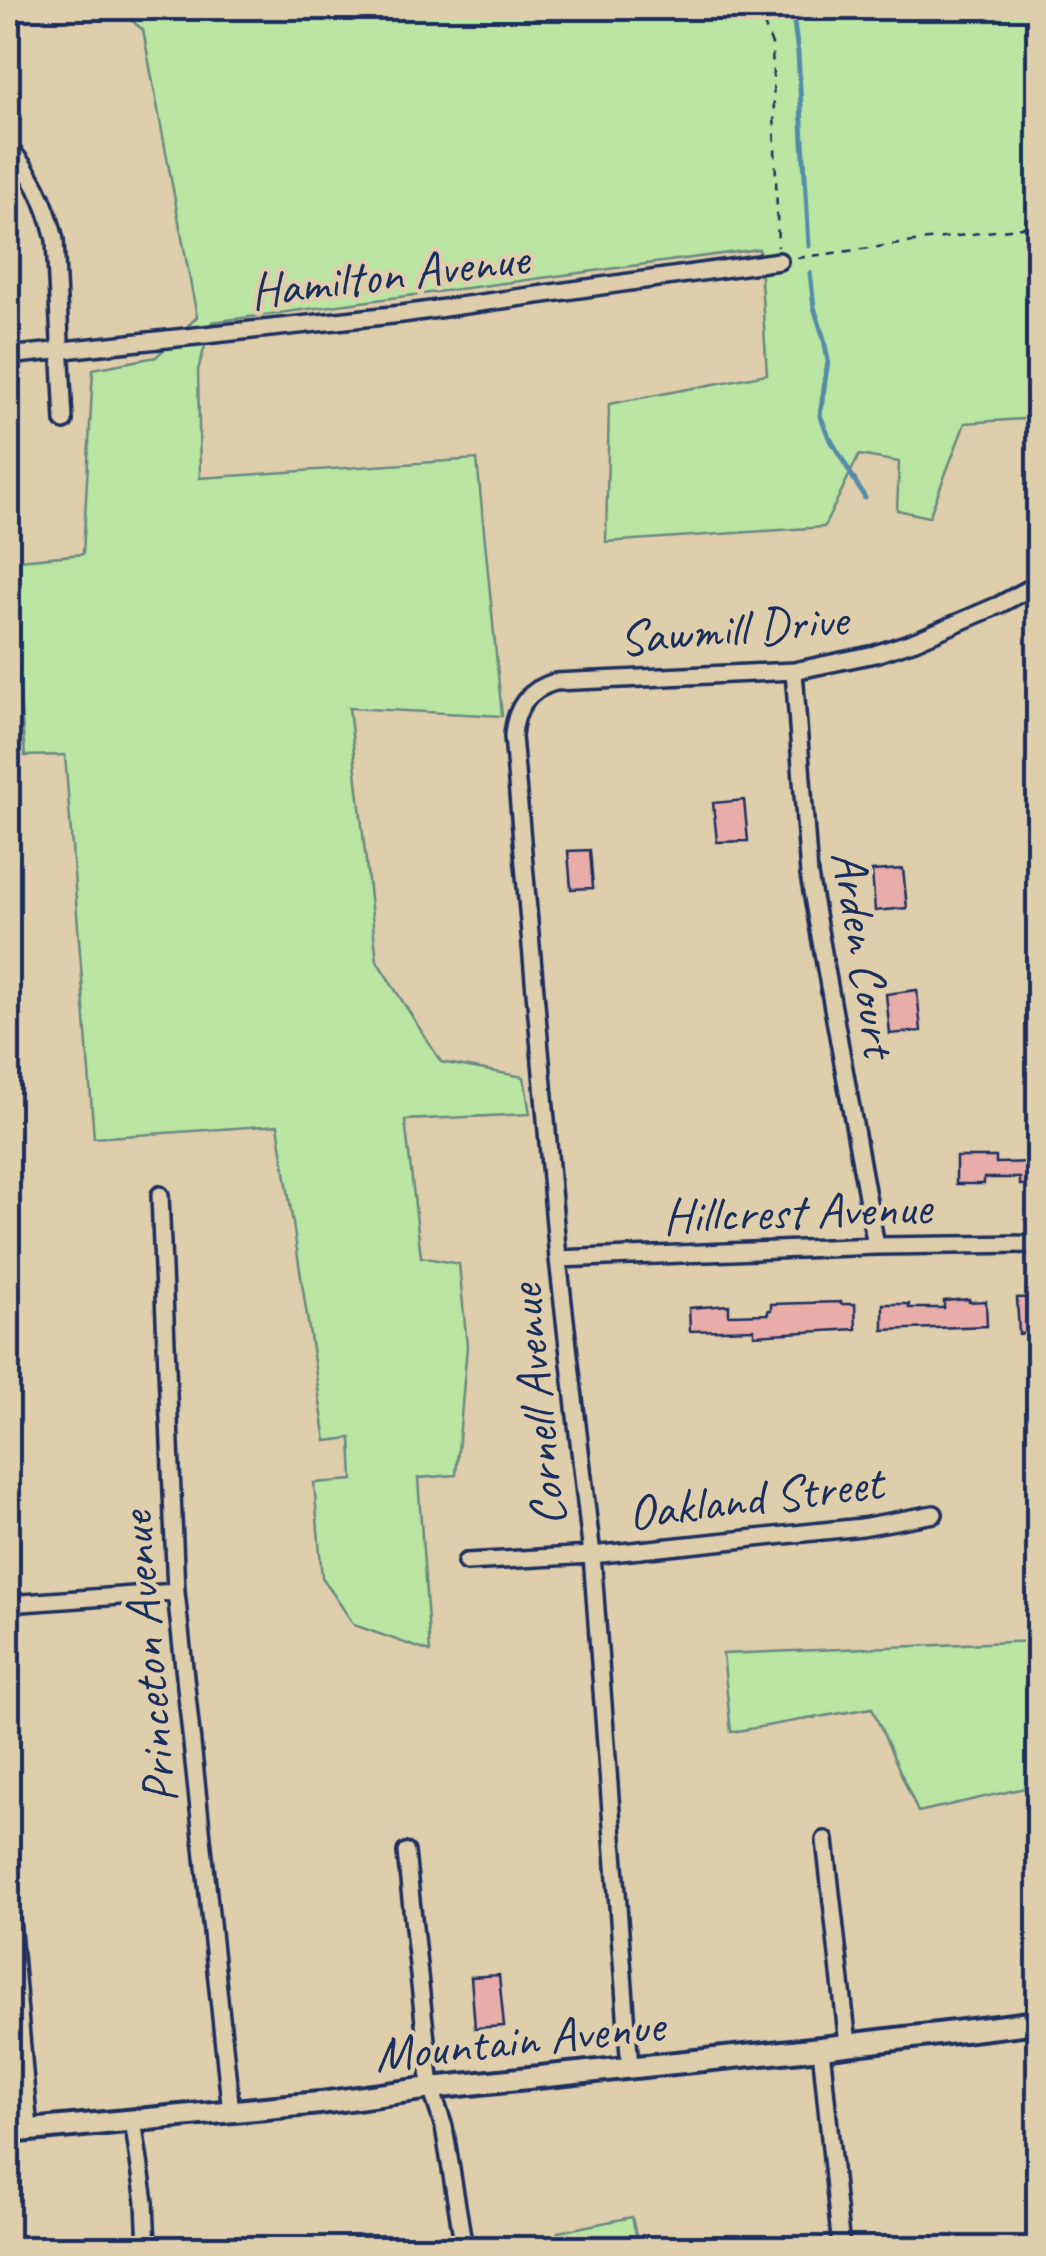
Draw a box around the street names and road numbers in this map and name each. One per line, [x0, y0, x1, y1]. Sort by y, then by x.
street label: Hamilton Avenue [247, 226, 535, 323]
street label: Sawmill Drive [616, 587, 854, 670]
street label: Arden Court [817, 846, 913, 1065]
street label: Hillcrest Avenue [662, 1175, 935, 1248]
street label: Cornell Avenue [492, 1279, 580, 1530]
street label: Oakland Street [625, 1450, 890, 1544]
street label: Princeton Avenue [103, 1507, 192, 1806]
street label: Mountain Avenue [371, 1993, 671, 2086]

